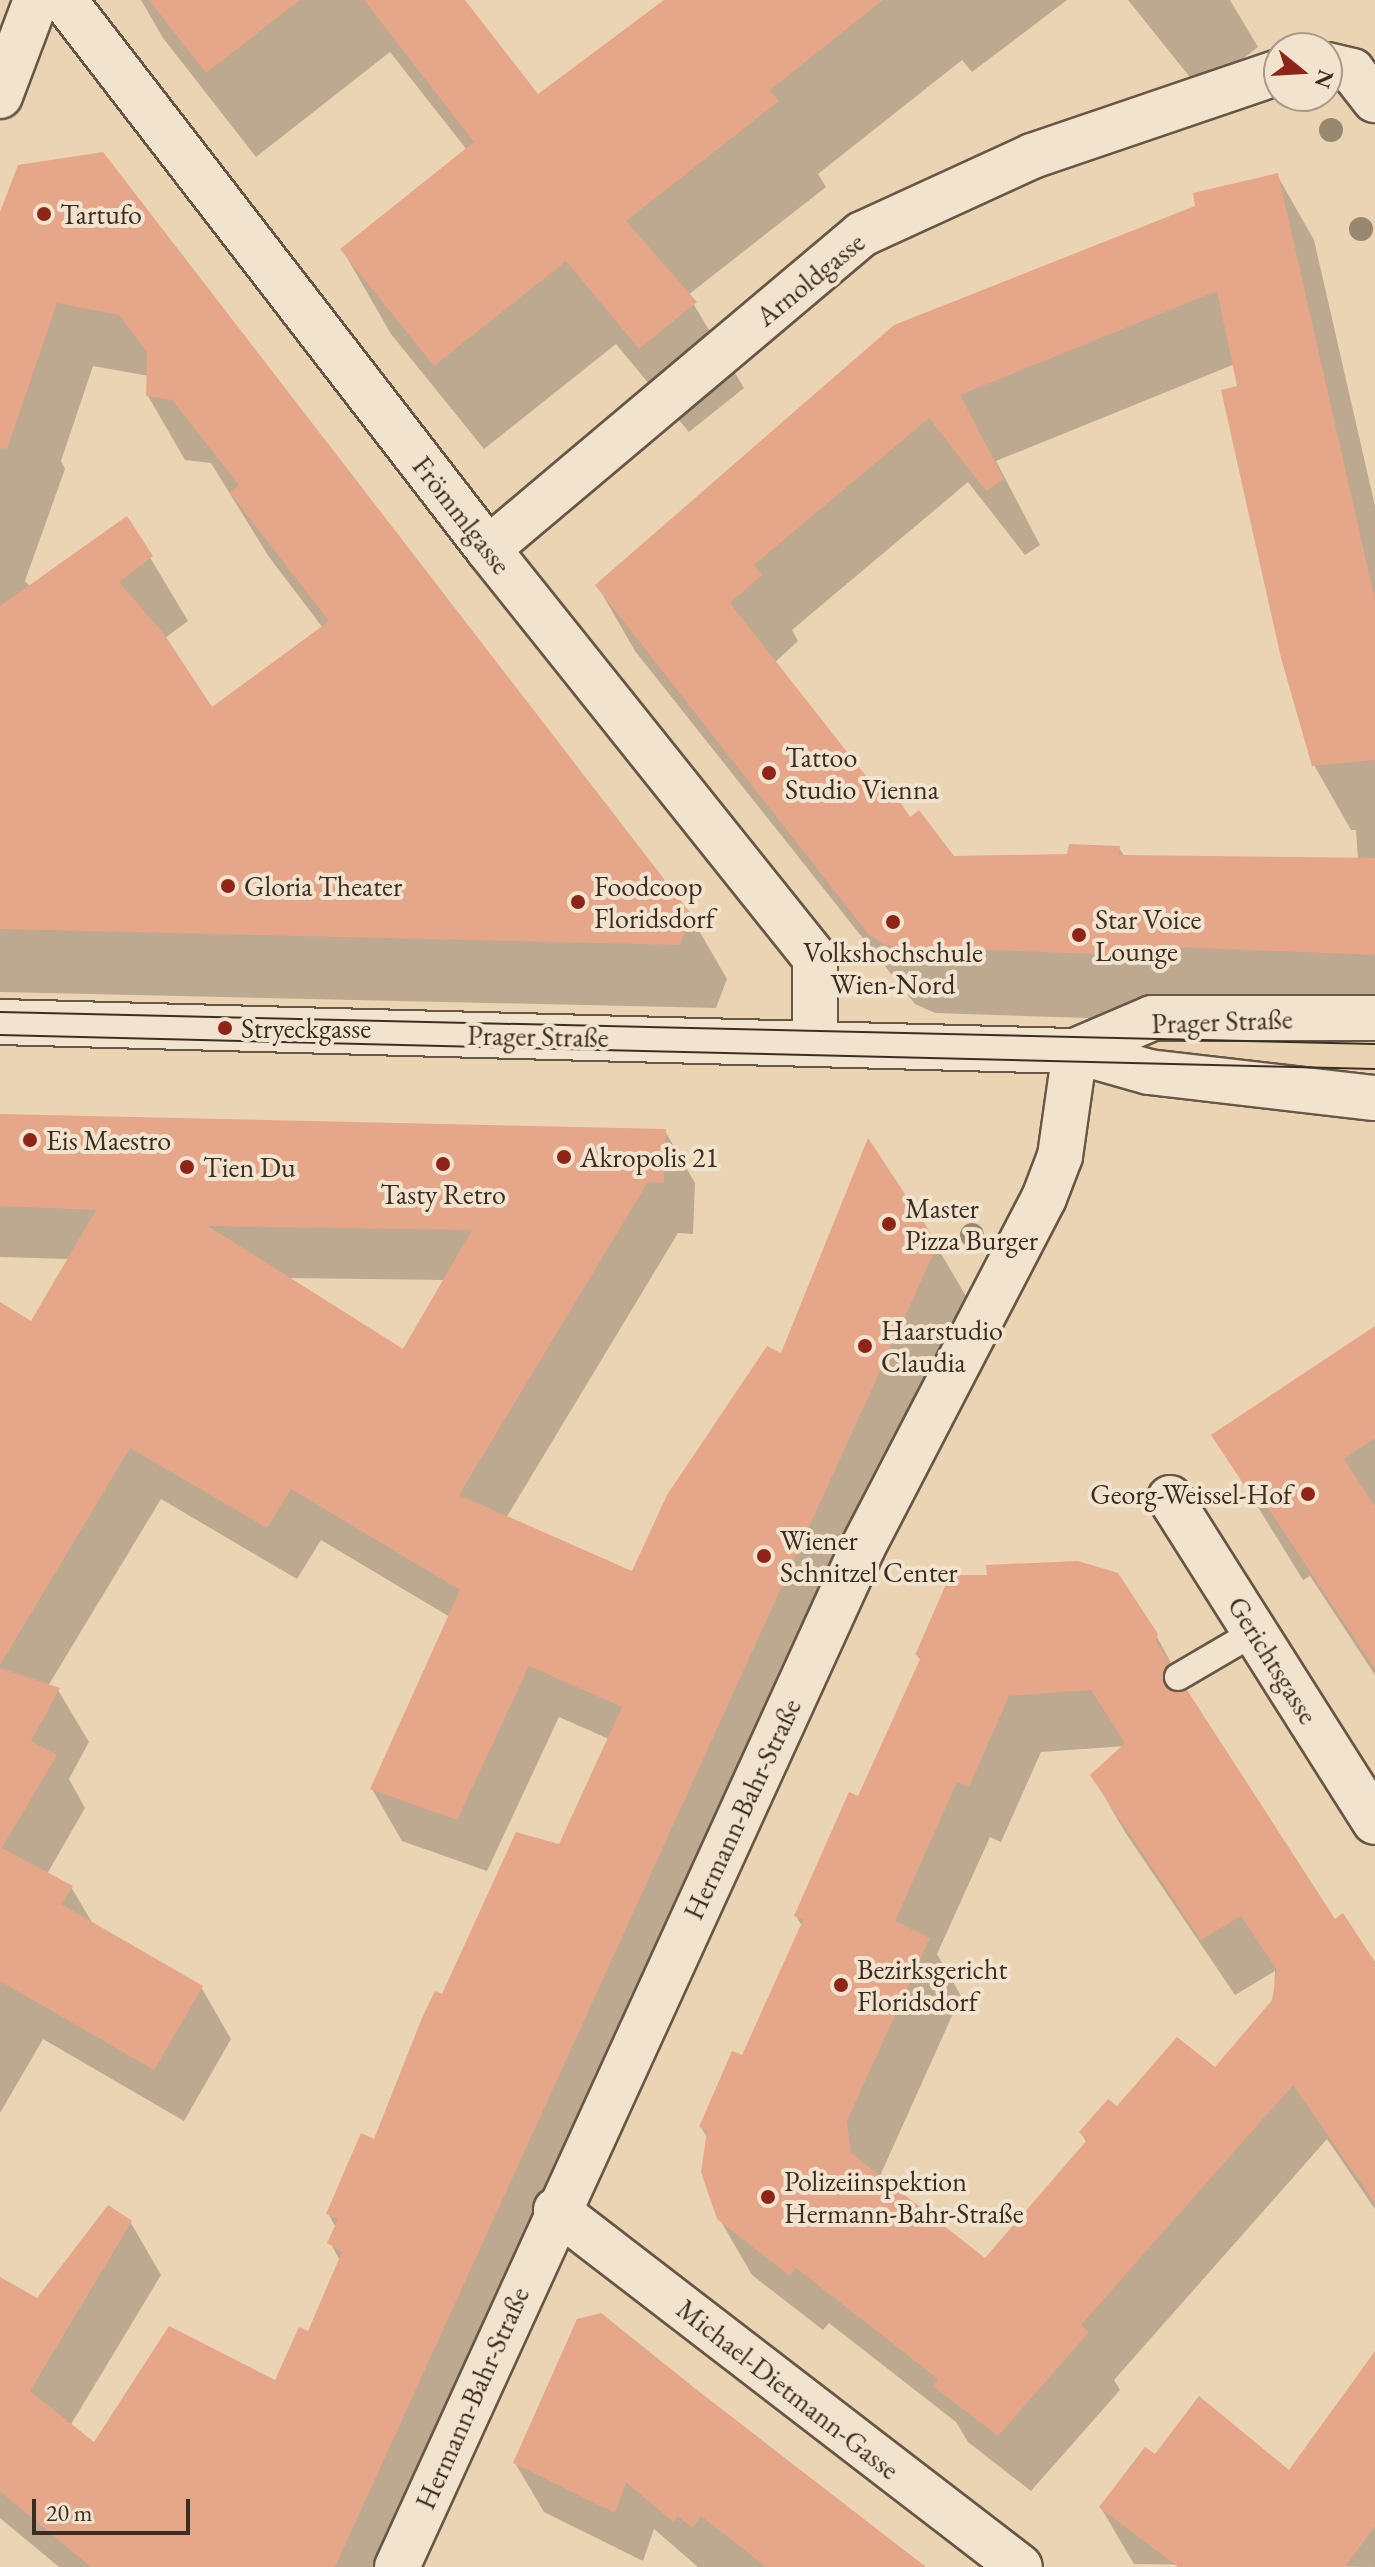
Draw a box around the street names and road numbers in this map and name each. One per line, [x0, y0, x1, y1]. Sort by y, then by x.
street label: Arnoldgasse [749, 225, 871, 333]
street label: Frömmlgasse [406, 449, 518, 581]
street label: Prager Straße [1151, 1002, 1293, 1040]
street label: Prager Straße [467, 1018, 609, 1054]
street label: Gerichtsgasse [1221, 1590, 1325, 1730]
street label: Hermann-Bahr-Straße [676, 1693, 808, 1925]
street label: Hermann-Bahr-Straße [408, 2282, 536, 2514]
street label: Michael-Dietmann-Gasse [670, 2292, 906, 2486]

